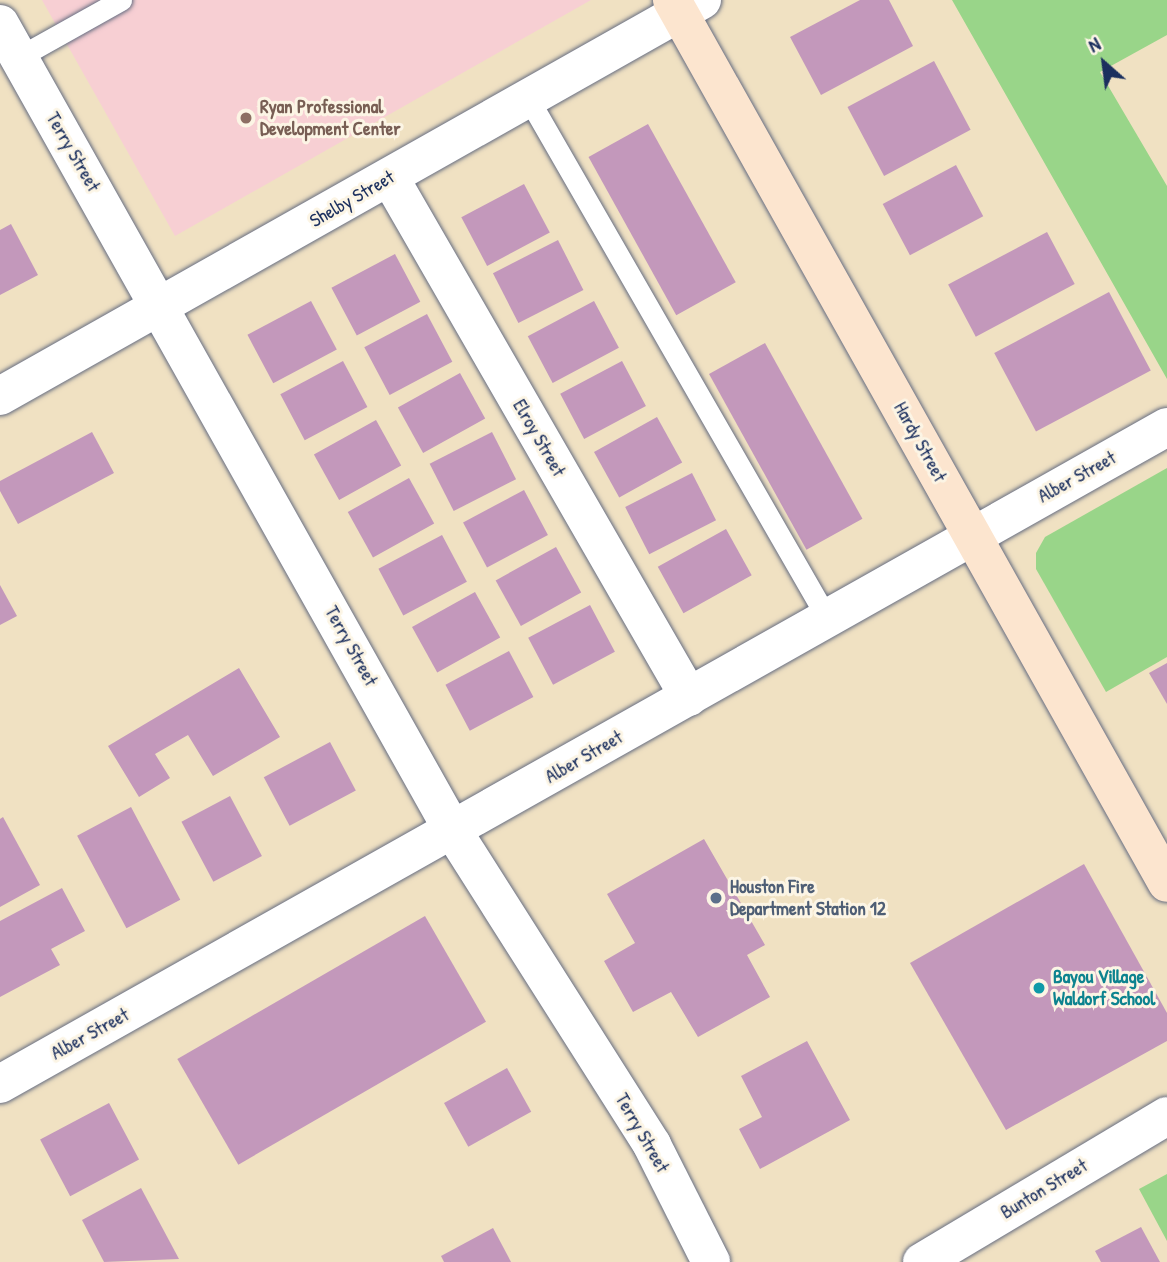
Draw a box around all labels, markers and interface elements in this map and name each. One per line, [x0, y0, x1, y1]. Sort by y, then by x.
north arrow [1069, 28, 1139, 98]
text: N [1084, 31, 1105, 58]
place label: Ryan Professional Development Center [260, 96, 401, 140]
street label: Terry Street [41, 108, 105, 196]
marker: Ryan Professional Development Center [238, 110, 254, 126]
street label: Shelby Street [306, 166, 398, 232]
street label: Elroy Street [508, 395, 570, 481]
street label: Hardy Street [889, 398, 951, 486]
street label: Alber Street [1034, 446, 1120, 508]
street label: Terry Street [320, 602, 382, 690]
street label: Alber Street [541, 726, 627, 788]
place label: Houston Fire Department Station 12 [730, 876, 886, 920]
marker: Houston Fire Department Station 12 [708, 890, 724, 906]
place label: Bayou Village Waldorf School [1053, 966, 1155, 1010]
marker: Bayou Village Waldorf School [1031, 980, 1047, 996]
street label: Alber Street [47, 1003, 133, 1065]
street label: Terry Street [610, 1089, 674, 1177]
street label: Bunton Street [996, 1154, 1092, 1224]

